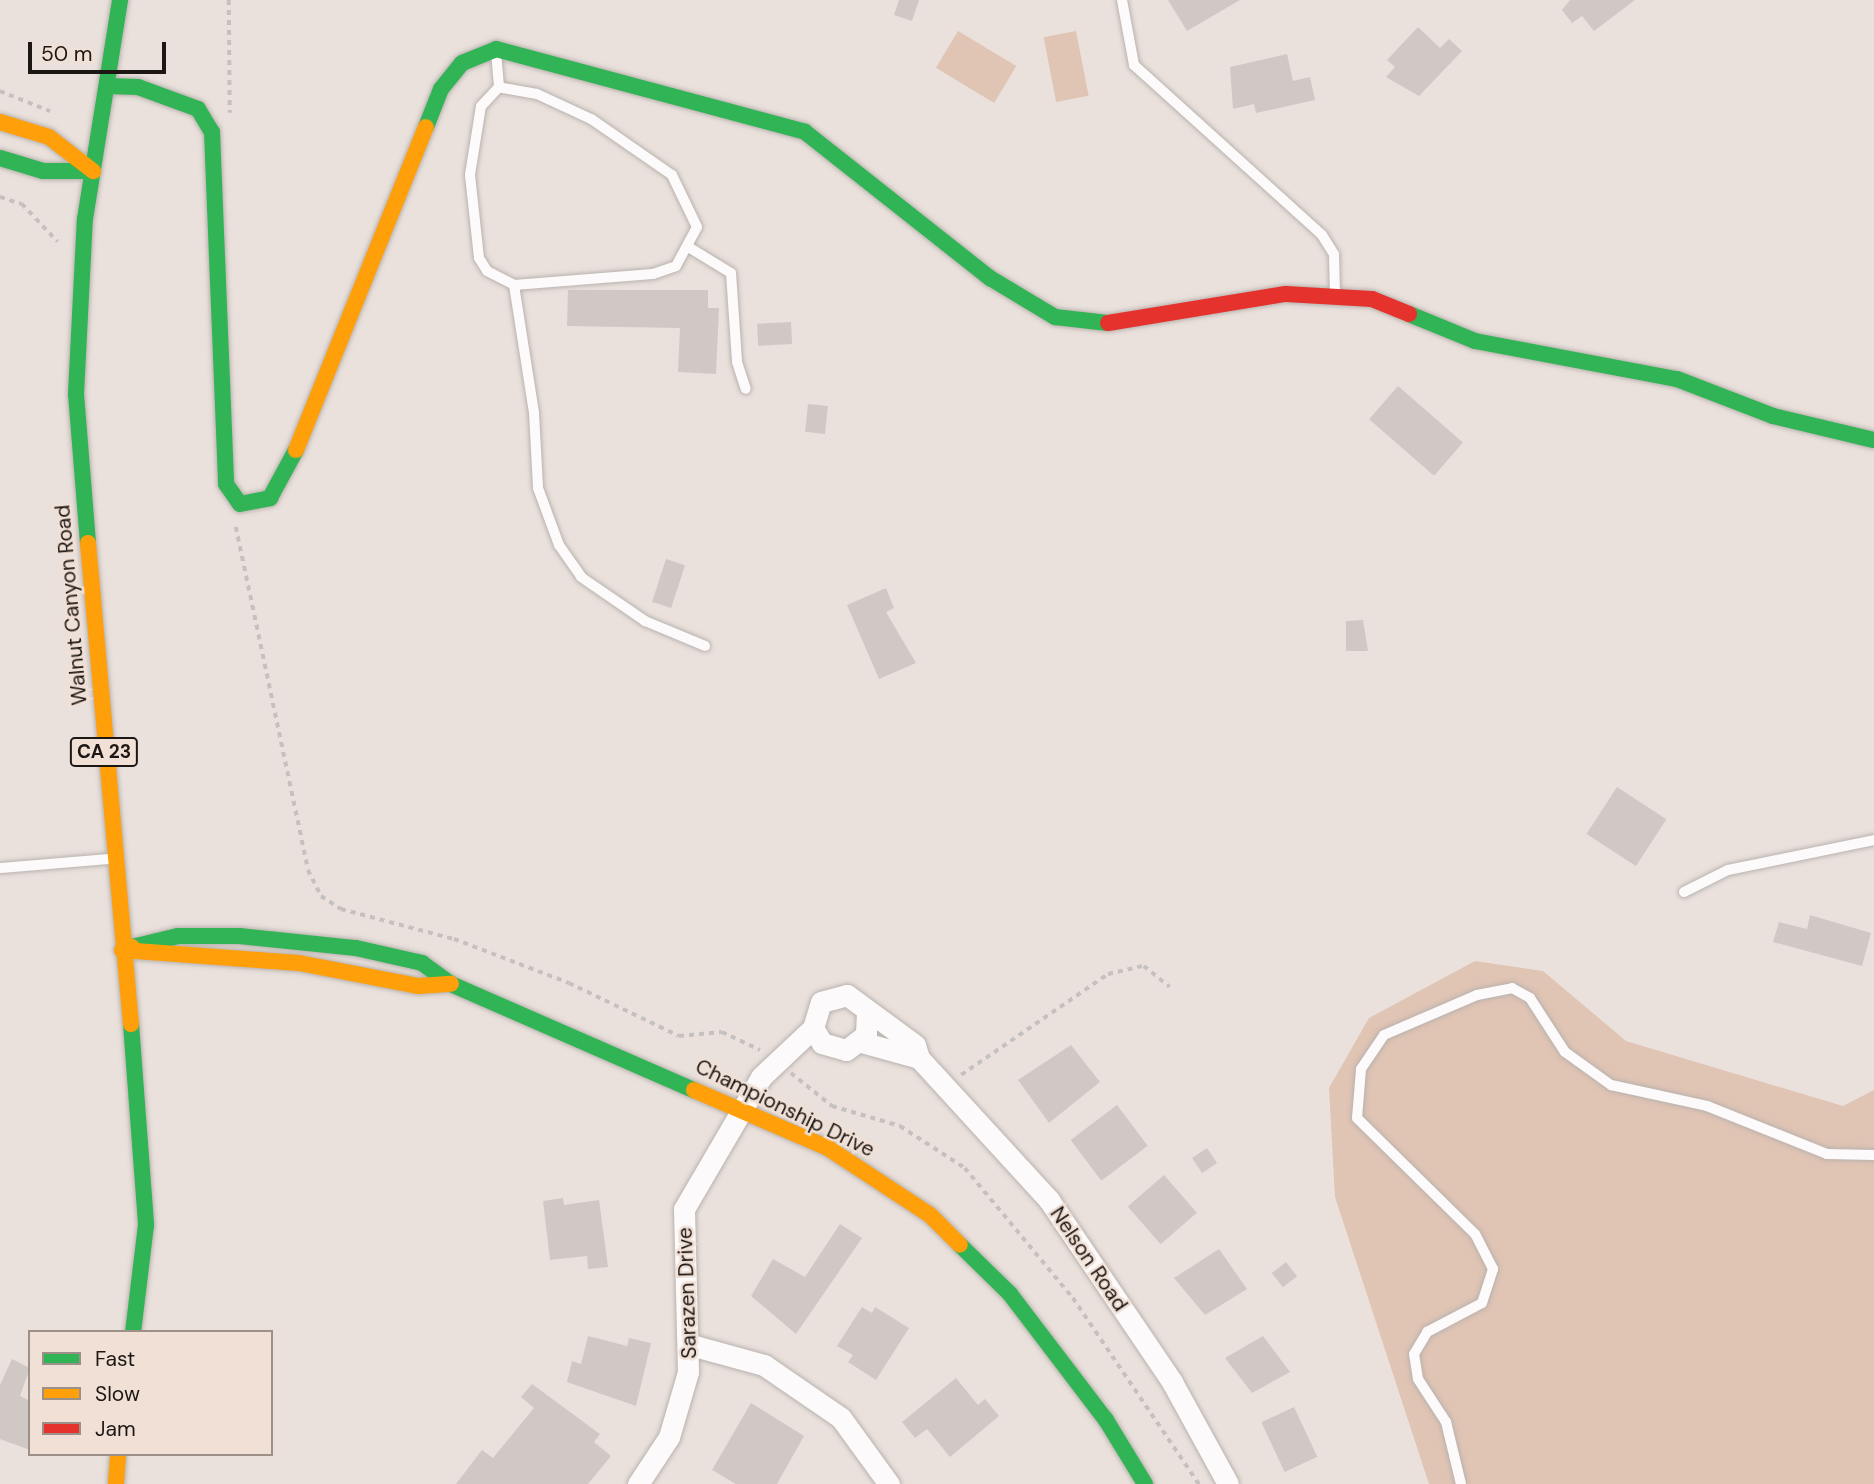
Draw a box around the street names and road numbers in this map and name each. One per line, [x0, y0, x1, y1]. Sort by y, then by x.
street label: Walnut Canyon Road [50, 504, 92, 706]
road number: CA 23 [69, 736, 139, 768]
street label: Championship Drive [691, 1054, 879, 1162]
street label: Nelson Road [1045, 1202, 1133, 1316]
street label: Sarazen Drive [672, 1227, 702, 1359]

